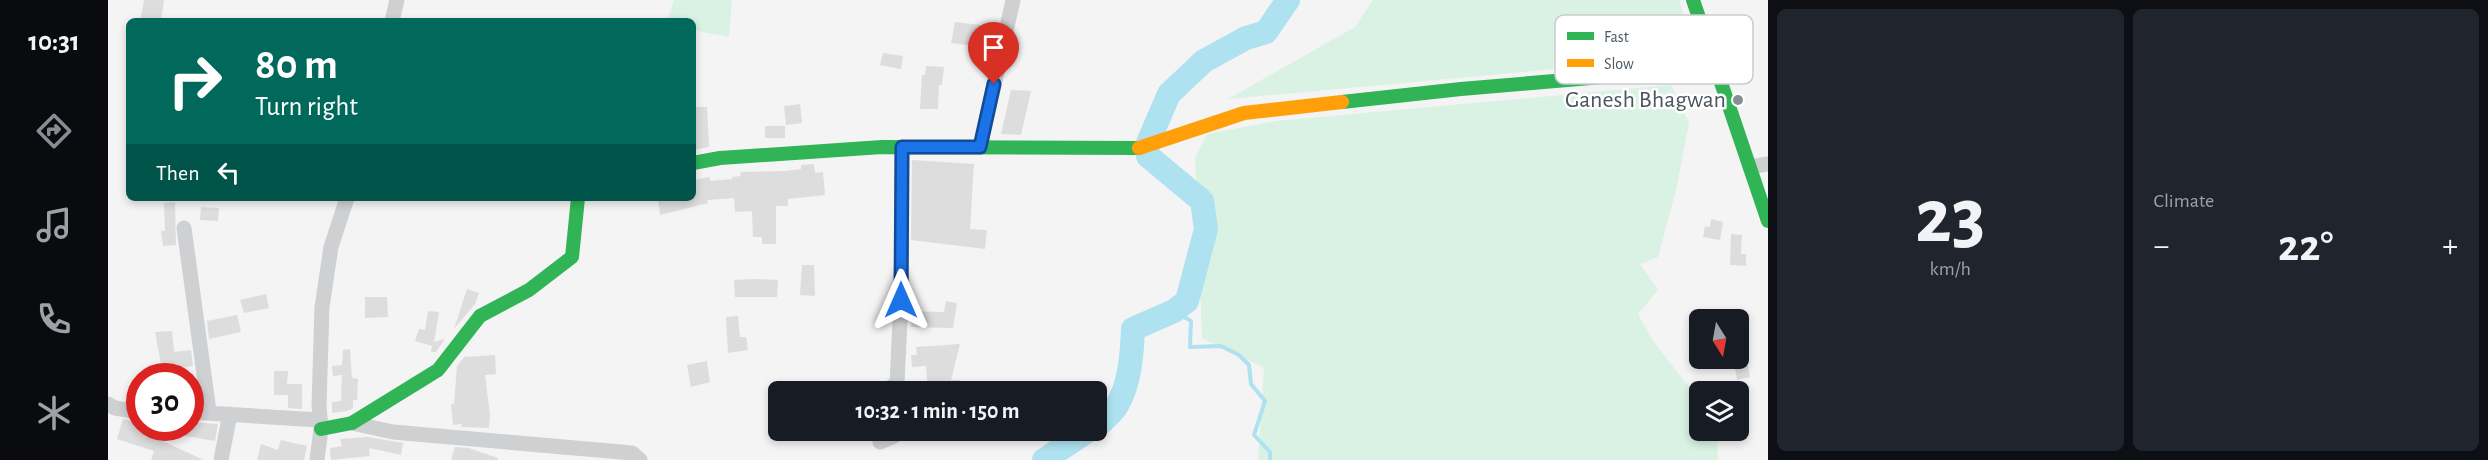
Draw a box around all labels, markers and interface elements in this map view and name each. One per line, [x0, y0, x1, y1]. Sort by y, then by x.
legend [1555, 15, 1753, 84]
pin [968, 22, 1019, 84]
text: 10:31 [28, 28, 80, 55]
text: Fast [1604, 29, 1629, 45]
icon: arrive [977, 31, 1010, 64]
icon: right [156, 42, 234, 120]
text: 80 m [255, 44, 338, 86]
text: Slow [1604, 56, 1634, 72]
place label: Ganesh Bhagwan [1565, 88, 1726, 112]
text: Turn right [255, 93, 358, 120]
marker: Ganesh Bhagwan [1731, 93, 1745, 107]
icon: directions [33, 110, 75, 152]
icon: left [212, 156, 245, 189]
text: Then [156, 162, 200, 184]
text: 23 [1915, 179, 1985, 257]
text: Climate [2154, 191, 2214, 211]
icon: music [33, 204, 75, 246]
text: 22° [2278, 224, 2334, 269]
text: − [2154, 230, 2169, 263]
text: + [2442, 230, 2458, 263]
text: km/h [1930, 259, 1971, 279]
position arrow [869, 268, 933, 332]
icon: phone [33, 298, 75, 340]
north arrow [1689, 309, 1749, 369]
map controls [1689, 309, 1749, 441]
speed limit sign: 30 [126, 363, 204, 441]
button: layers [1689, 381, 1749, 441]
icon: climate [33, 392, 75, 434]
text: 10:32 · 1 min · 150 m [856, 400, 1019, 422]

